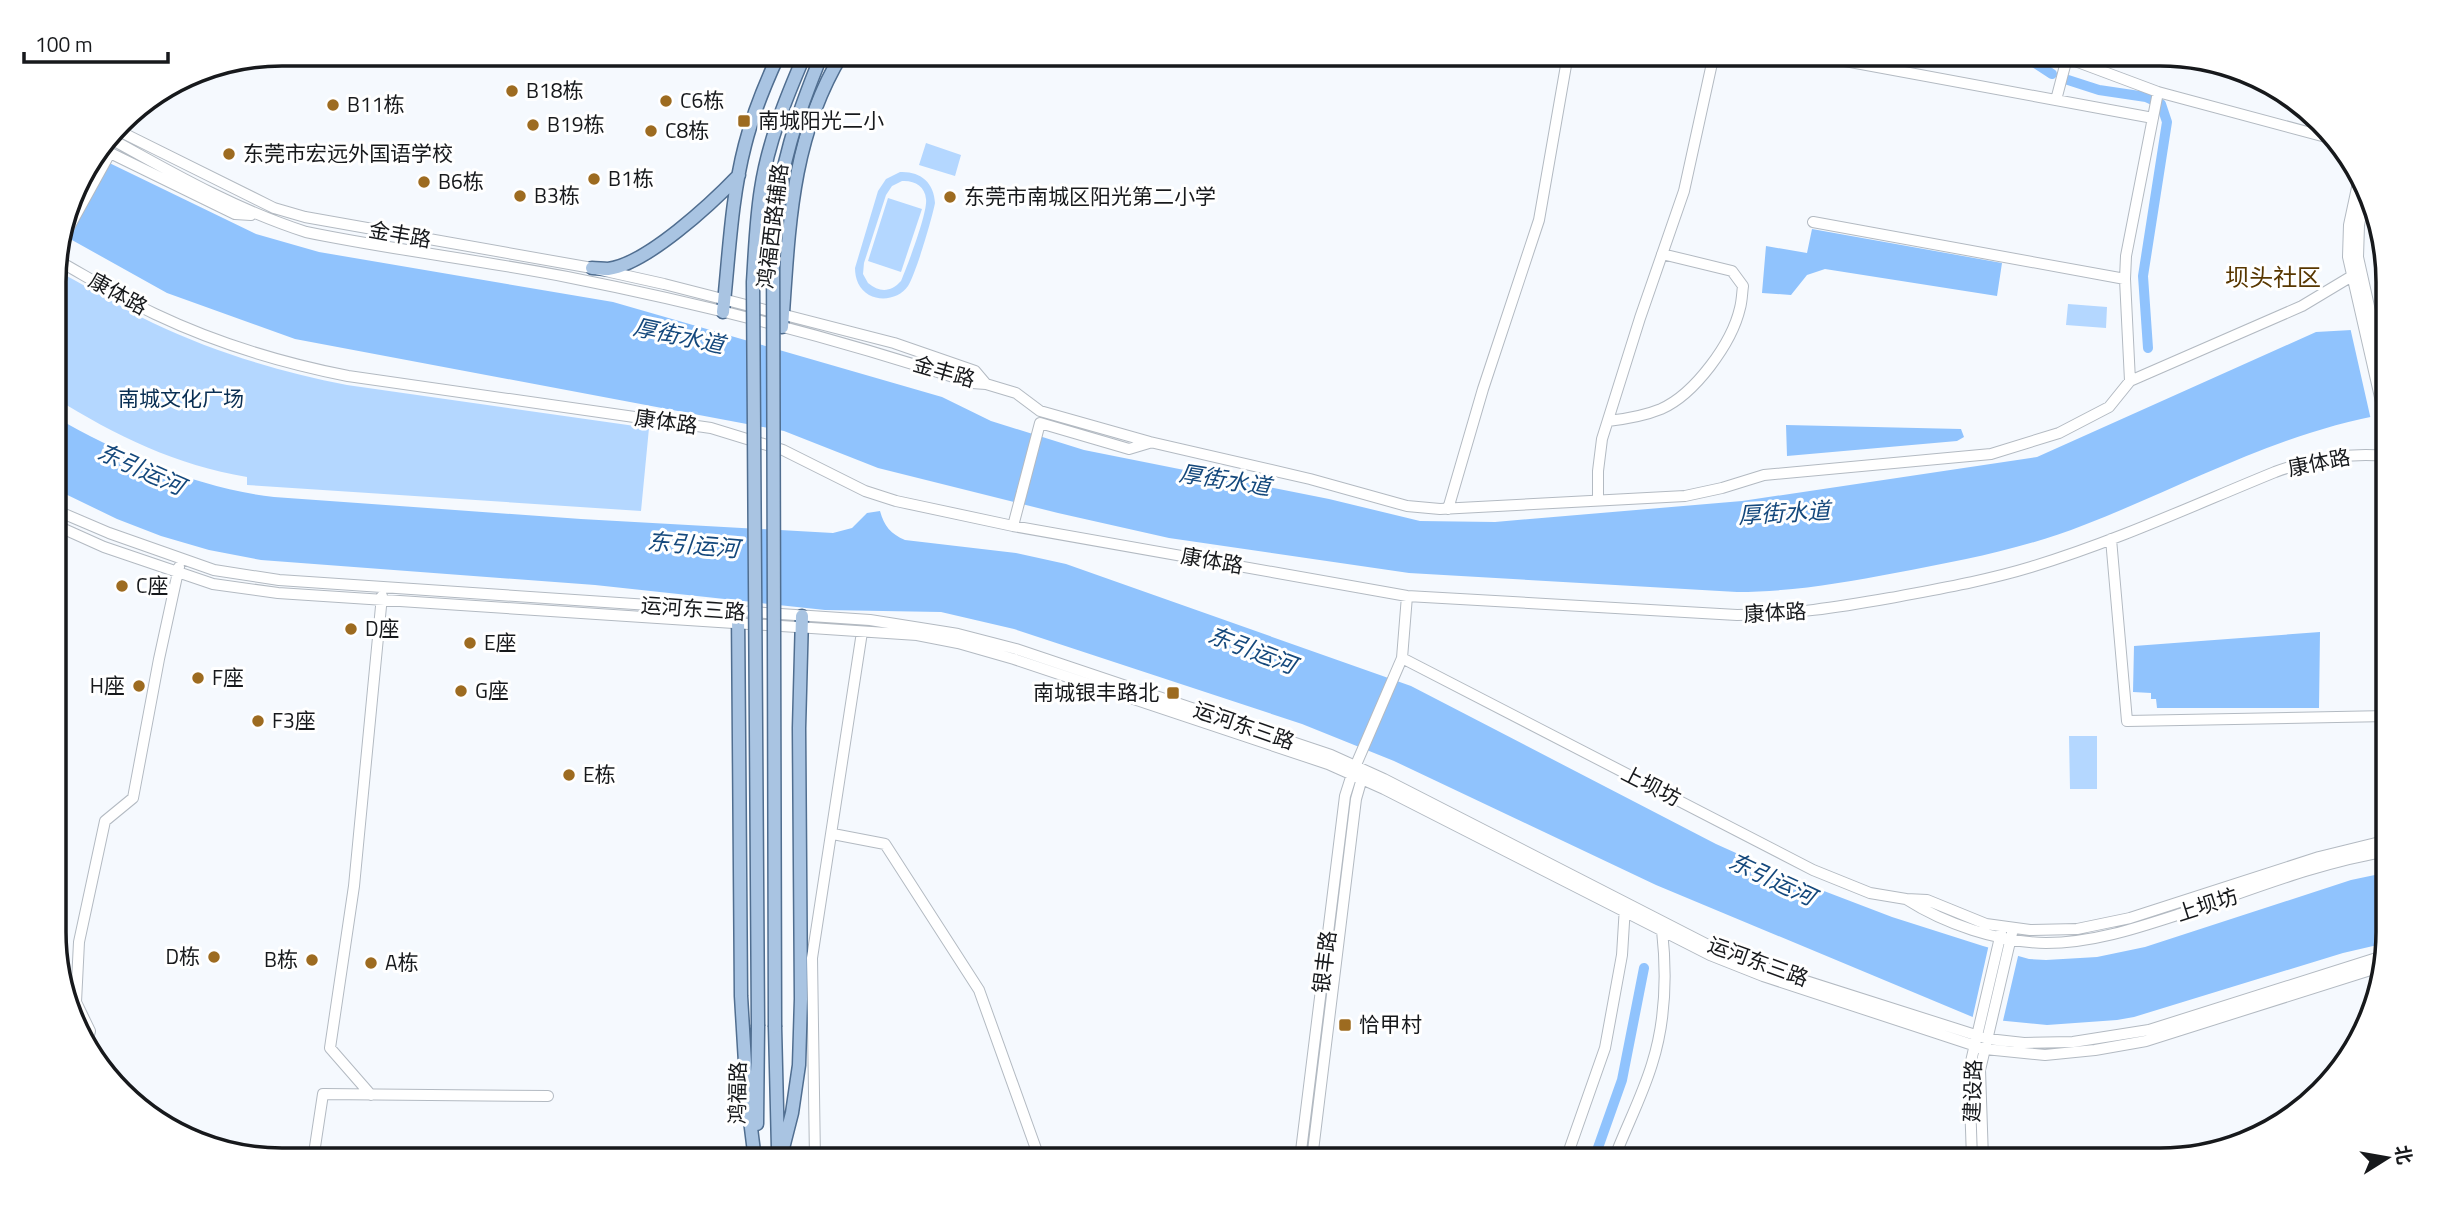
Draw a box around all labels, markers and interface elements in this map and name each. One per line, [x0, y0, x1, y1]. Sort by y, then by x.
scale bar [24, 21, 168, 65]
text: 100 m [35, 28, 92, 60]
place label: B18栋 [526, 74, 583, 106]
marker: B18栋 [504, 83, 520, 99]
place label: C6栋 [680, 84, 724, 116]
place label: B11栋 [347, 88, 404, 120]
marker: C6栋 [658, 93, 674, 109]
marker: B11栋 [325, 97, 341, 113]
place label: 南城阳光二小 [758, 104, 884, 136]
place label: B19栋 [547, 108, 604, 140]
marker: 南城阳光二小 [736, 113, 752, 129]
place label: C8栋 [665, 114, 709, 146]
marker: B19栋 [525, 117, 541, 133]
marker: C8栋 [643, 123, 659, 139]
place label: 东莞市宏远外国语学校 [243, 137, 453, 169]
marker: 东莞市宏远外国语学校 [221, 146, 237, 162]
street label: 鸿福西路辅路 [748, 161, 796, 290]
place label: B1栋 [608, 162, 654, 194]
place label: B6栋 [438, 165, 484, 197]
marker: B1栋 [586, 171, 602, 187]
marker: B6栋 [416, 174, 432, 190]
place label: B3栋 [534, 179, 580, 211]
place label: 东莞市南城区阳光第二小学 [964, 180, 1216, 212]
marker: B3栋 [512, 188, 528, 204]
marker: 东莞市南城区阳光第二小学 [942, 189, 958, 205]
street label: 金丰路 [366, 213, 434, 255]
district label: 坝头社区 [2225, 259, 2321, 295]
street label: 康体路 [83, 264, 154, 322]
water label: 厚街水道 [630, 309, 731, 363]
street label: 金丰路 [910, 347, 979, 395]
park label: 南城文化广场 [118, 382, 244, 414]
street label: 康体路 [633, 401, 700, 441]
water label: 东引运河 [92, 434, 194, 505]
street label: 康体路 [2285, 440, 2353, 484]
water label: 厚街水道 [1177, 455, 1276, 504]
water label: 厚街水道 [1737, 492, 1834, 532]
water label: 东引运河 [646, 523, 744, 566]
street label: 康体路 [1178, 539, 1246, 581]
place label: C座 [136, 569, 168, 601]
marker: C座 [114, 578, 130, 594]
street label: 运河东三路 [640, 588, 747, 628]
street label: 康体路 [1743, 594, 1807, 630]
place label: D座 [365, 612, 400, 644]
water label: 东引运河 [1203, 617, 1305, 684]
marker: D座 [343, 621, 359, 637]
place label: E座 [484, 626, 517, 658]
marker: E座 [462, 635, 478, 651]
place label: F座 [212, 661, 244, 693]
place label: H座 [90, 669, 125, 701]
marker: F座 [190, 670, 206, 686]
place label: G座 [475, 674, 509, 706]
place label: 南城银丰路北 [1033, 676, 1159, 708]
marker: H座 [131, 678, 147, 694]
marker: G座 [453, 683, 469, 699]
marker: 南城银丰路北 [1165, 685, 1181, 701]
street label: 运河东三路 [1189, 693, 1299, 757]
place label: F3座 [272, 704, 316, 736]
marker: F3座 [250, 713, 266, 729]
street label: 上坝坊 [1616, 757, 1687, 814]
place label: E栋 [583, 758, 616, 790]
marker: E栋 [561, 767, 577, 783]
water label: 东引运河 [1723, 843, 1825, 916]
street label: 上坝坊 [2172, 879, 2242, 929]
street label: 运河东三路 [1704, 928, 1813, 994]
street label: 银丰路 [1304, 929, 1344, 995]
place label: D栋 [165, 940, 200, 972]
place label: B栋 [264, 943, 298, 975]
place label: A栋 [385, 946, 419, 978]
marker: D栋 [206, 949, 222, 965]
marker: B栋 [304, 952, 320, 968]
marker: A栋 [363, 955, 379, 971]
place label: 恰甲村 [1359, 1008, 1422, 1040]
marker: 恰甲村 [1337, 1017, 1353, 1033]
street label: 建设路 [1955, 1059, 1989, 1123]
street label: 鸿福路 [720, 1061, 754, 1125]
north arrow [2352, 1123, 2422, 1193]
text: 北 [2388, 1143, 2420, 1167]

